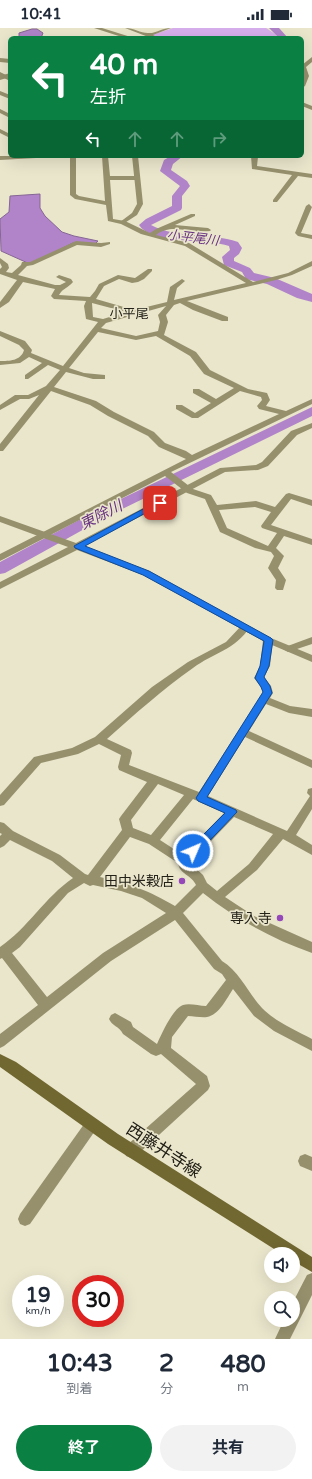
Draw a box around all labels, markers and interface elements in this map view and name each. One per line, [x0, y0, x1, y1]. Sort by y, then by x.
text: 10:41 [20, 5, 62, 23]
text: 40 m [90, 48, 158, 82]
icon: left [24, 52, 76, 104]
text: 左折 [90, 86, 126, 108]
icon: left [82, 128, 104, 150]
icon: ahead [124, 128, 146, 150]
icon: ahead [166, 128, 188, 150]
icon: right [208, 128, 230, 150]
water label: 小平尾川 [166, 227, 222, 249]
district label: 小平尾 [109, 306, 149, 322]
pin [143, 486, 177, 520]
icon: arrive [149, 492, 171, 514]
water label: 東除川 [77, 496, 127, 533]
position arrow [172, 830, 214, 872]
place label: 田中米穀店 [104, 873, 174, 890]
marker: 田中米穀店 [177, 876, 187, 886]
place label: 専入寺 [230, 910, 272, 927]
marker: 専入寺 [275, 913, 285, 923]
street label: 西藤井寺線 [122, 1118, 205, 1182]
map controls [264, 1247, 300, 1327]
button: sound [264, 1247, 300, 1283]
speed limit sign: 30 [72, 1275, 124, 1327]
text: 19 [25, 1284, 51, 1308]
button: search [264, 1291, 300, 1327]
text: km/h [25, 1305, 51, 1317]
text: 10:43 [46, 1349, 113, 1378]
text: 2 [159, 1349, 174, 1378]
text: 480 [220, 1350, 266, 1379]
text: m [237, 1379, 249, 1395]
text: 到着 [67, 1381, 93, 1397]
text: 分 [160, 1381, 173, 1397]
button: 終了 [16, 1425, 152, 1471]
button: 共有 [160, 1425, 296, 1471]

